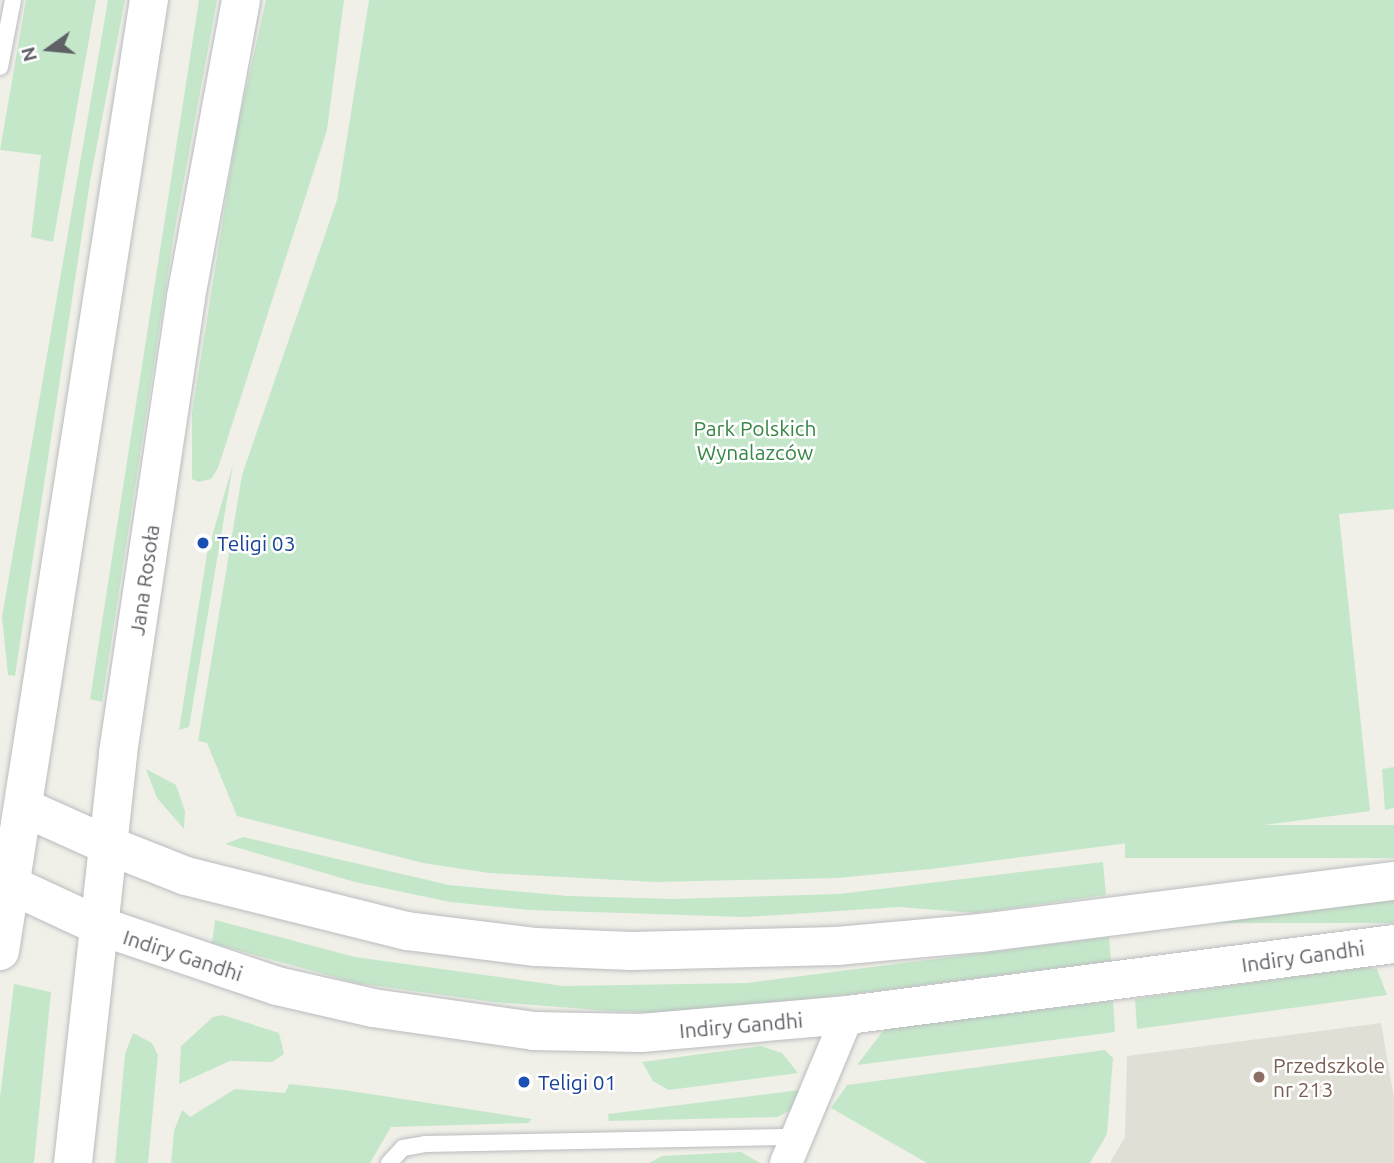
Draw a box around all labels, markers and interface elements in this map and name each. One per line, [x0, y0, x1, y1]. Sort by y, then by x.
north arrow [14, 14, 84, 84]
text: N [16, 45, 41, 64]
park label: Park Polskich Wynalazców [693, 415, 817, 465]
street label: Jana Rosoła [124, 523, 164, 637]
place label: Teligi 03 [217, 530, 296, 556]
marker: Teligi 03 [195, 535, 211, 551]
street label: Indiry Gandhi [120, 924, 246, 986]
street label: Indiry Gandhi [1240, 935, 1366, 977]
street label: Indiry Gandhi [678, 1007, 804, 1043]
place label: Przedszkole nr 213 [1273, 1052, 1385, 1102]
place label: Teligi 01 [538, 1069, 617, 1095]
marker: Przedszkole nr 213 [1251, 1069, 1267, 1085]
marker: Teligi 01 [516, 1074, 532, 1090]

